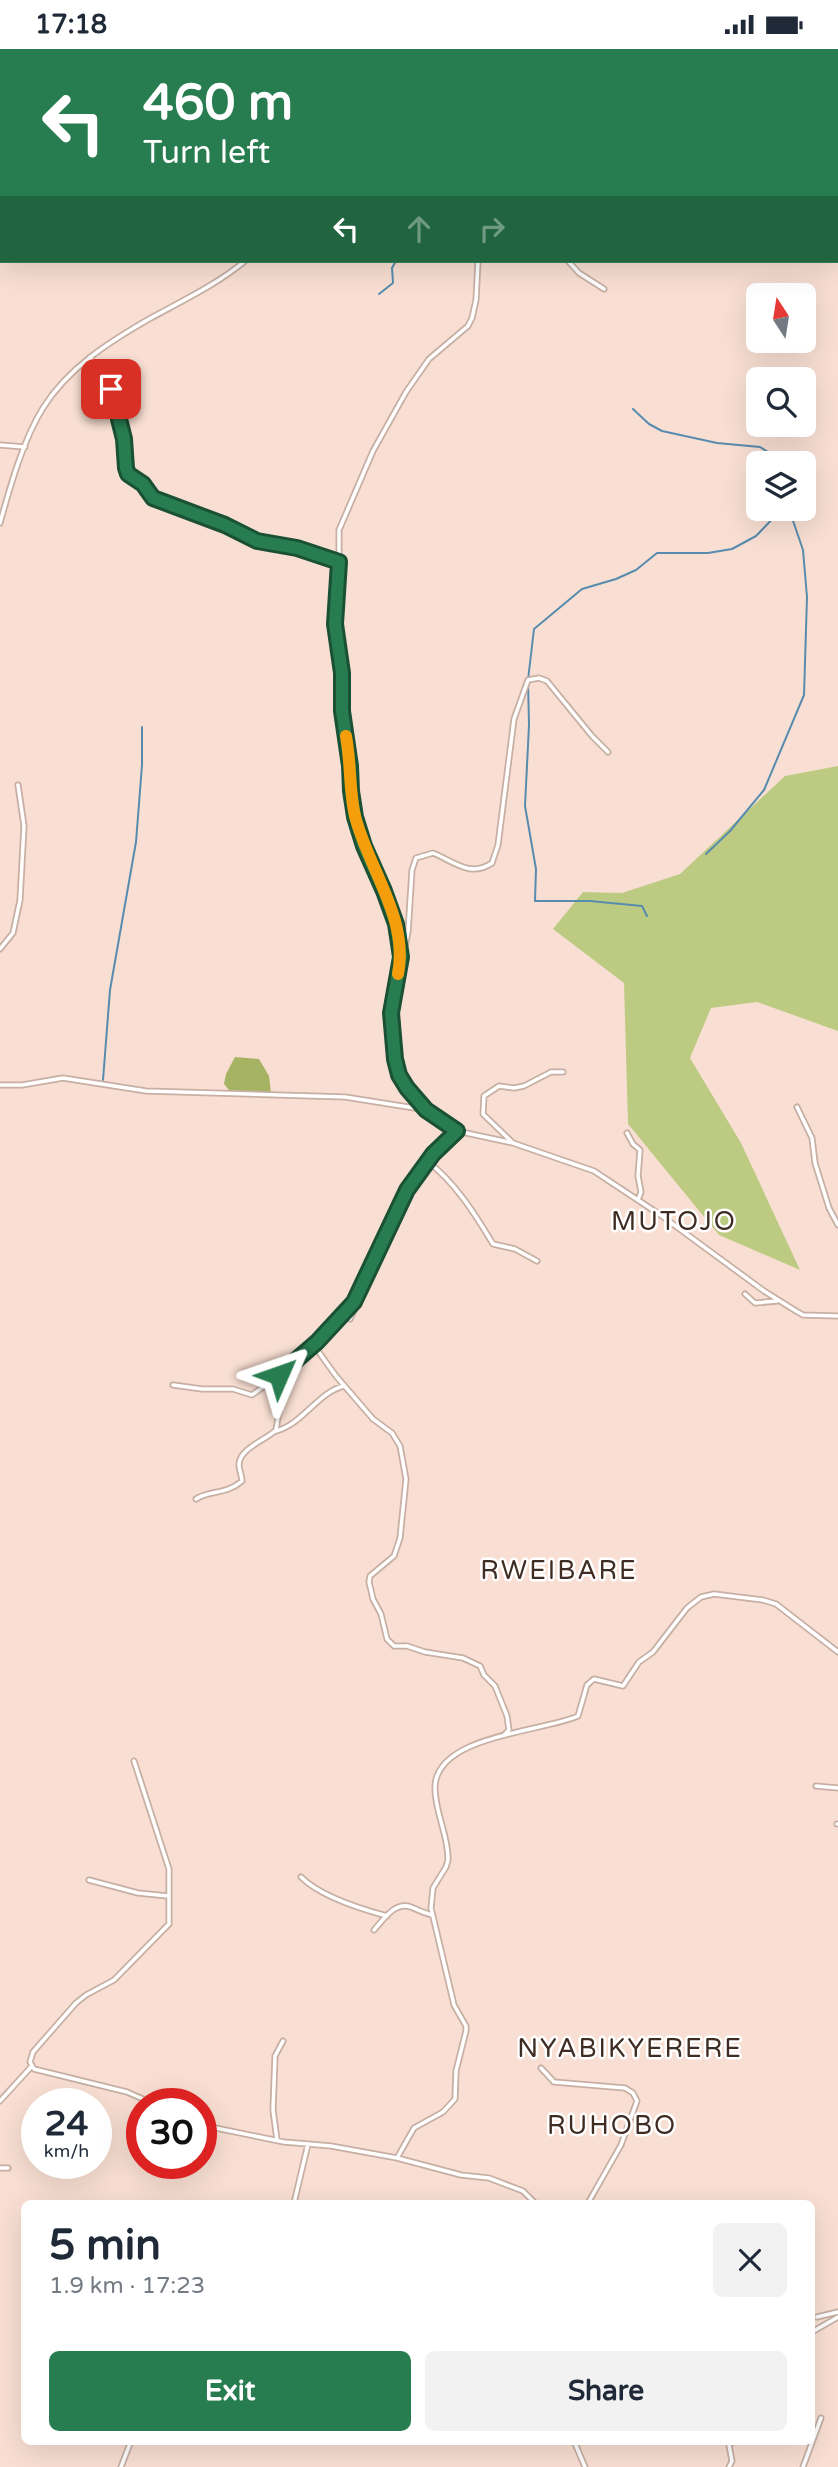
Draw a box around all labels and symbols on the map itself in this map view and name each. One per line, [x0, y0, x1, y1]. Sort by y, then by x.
north arrow [746, 283, 816, 353]
pin [81, 359, 141, 419]
district label: MUTOJO [611, 1206, 737, 1237]
position arrow [242, 1338, 316, 1412]
district label: RWEIBARE [480, 1555, 638, 1586]
district label: NYABIKYERERE [517, 2033, 743, 2064]
speed limit sign: 30 [126, 2088, 217, 2179]
district label: RUHOBO [547, 2110, 677, 2141]

